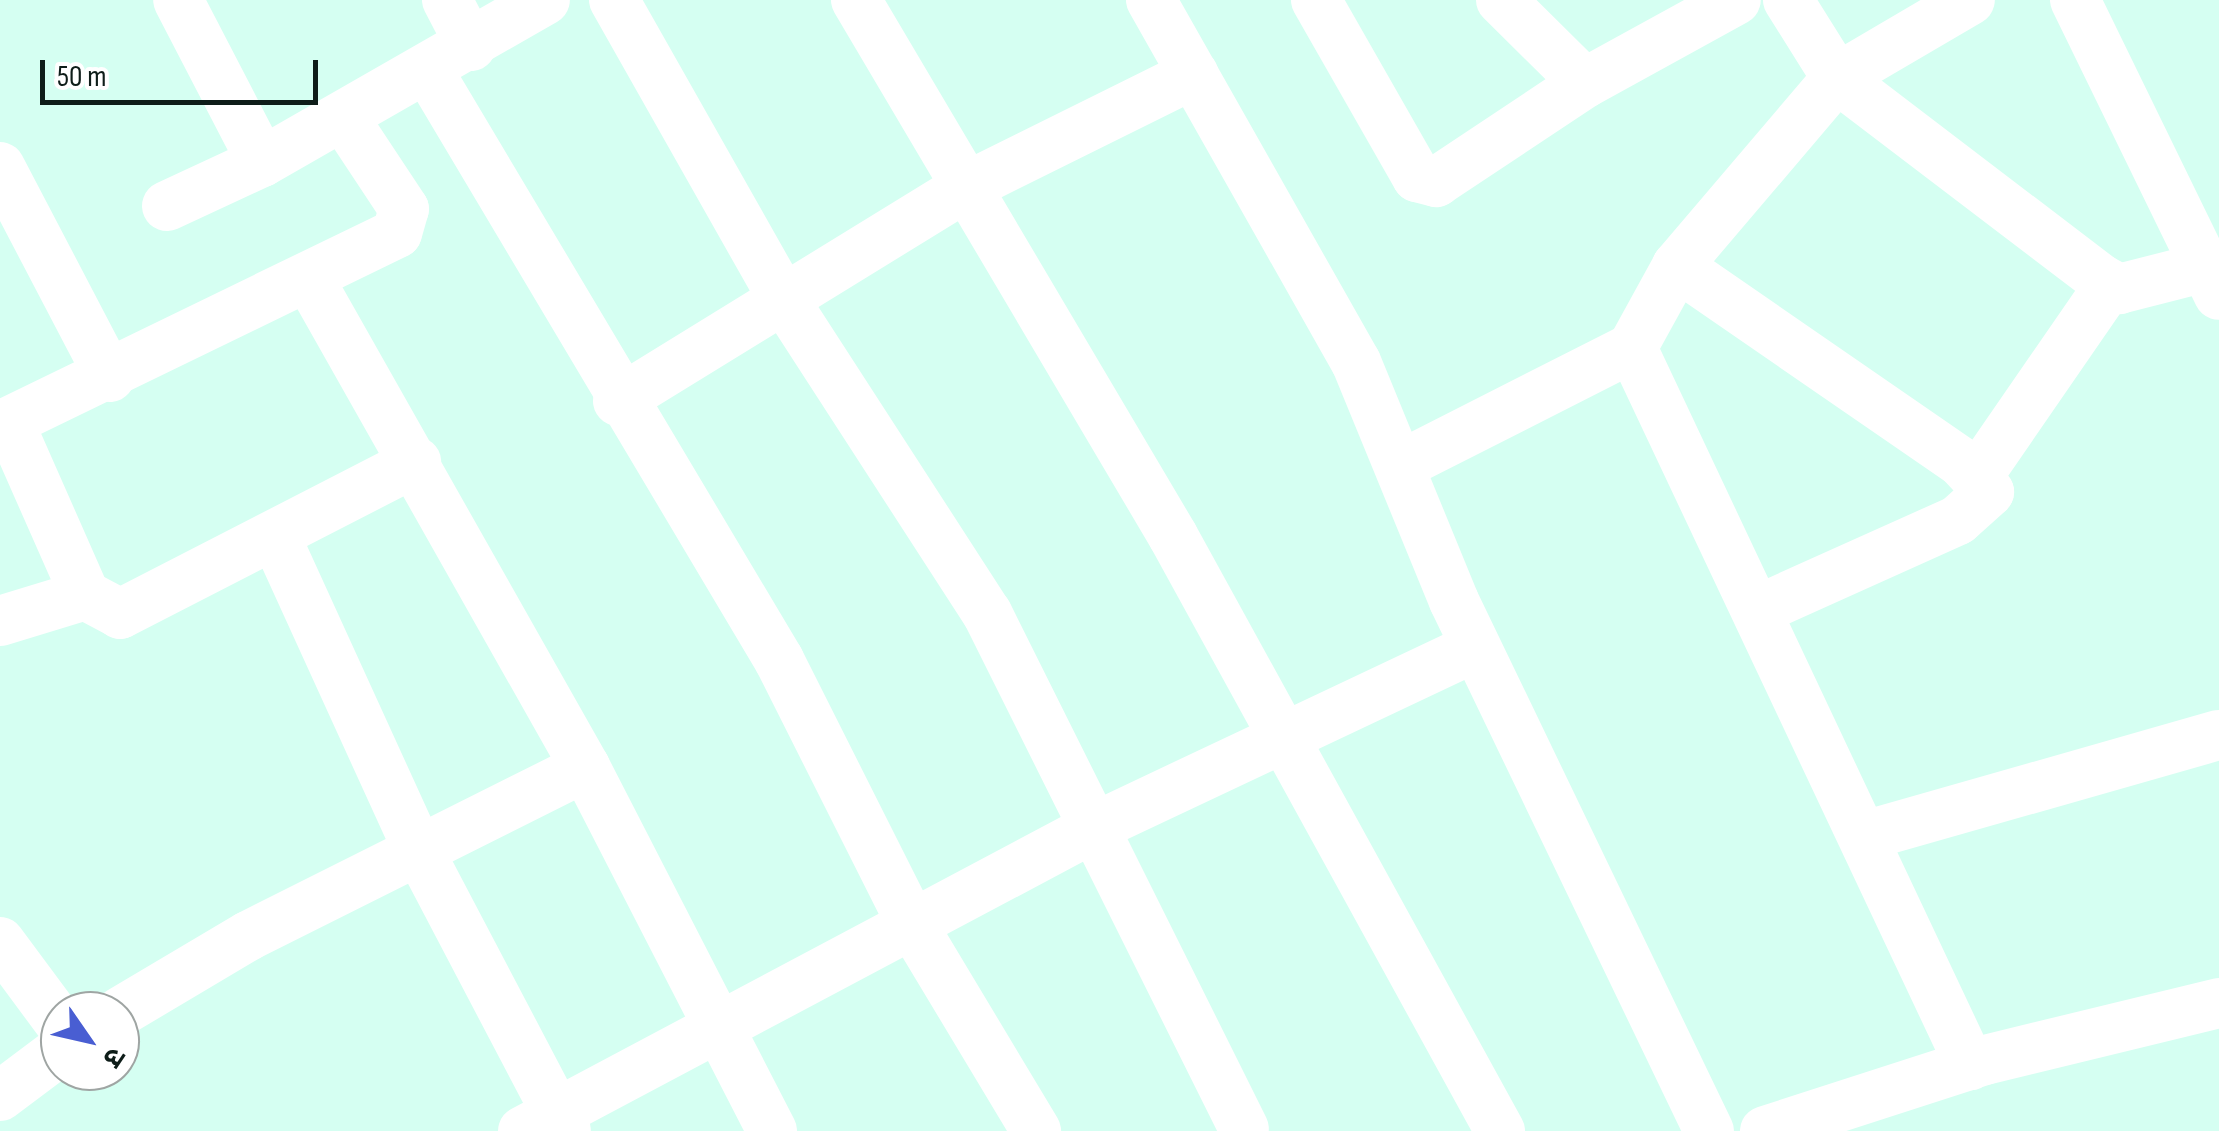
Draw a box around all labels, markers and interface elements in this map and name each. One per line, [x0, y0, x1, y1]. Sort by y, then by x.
scale bar [45, 40, 322, 102]
text: 50 m [57, 59, 106, 95]
north arrow [40, 991, 140, 1091]
text: उ [95, 1041, 132, 1073]

